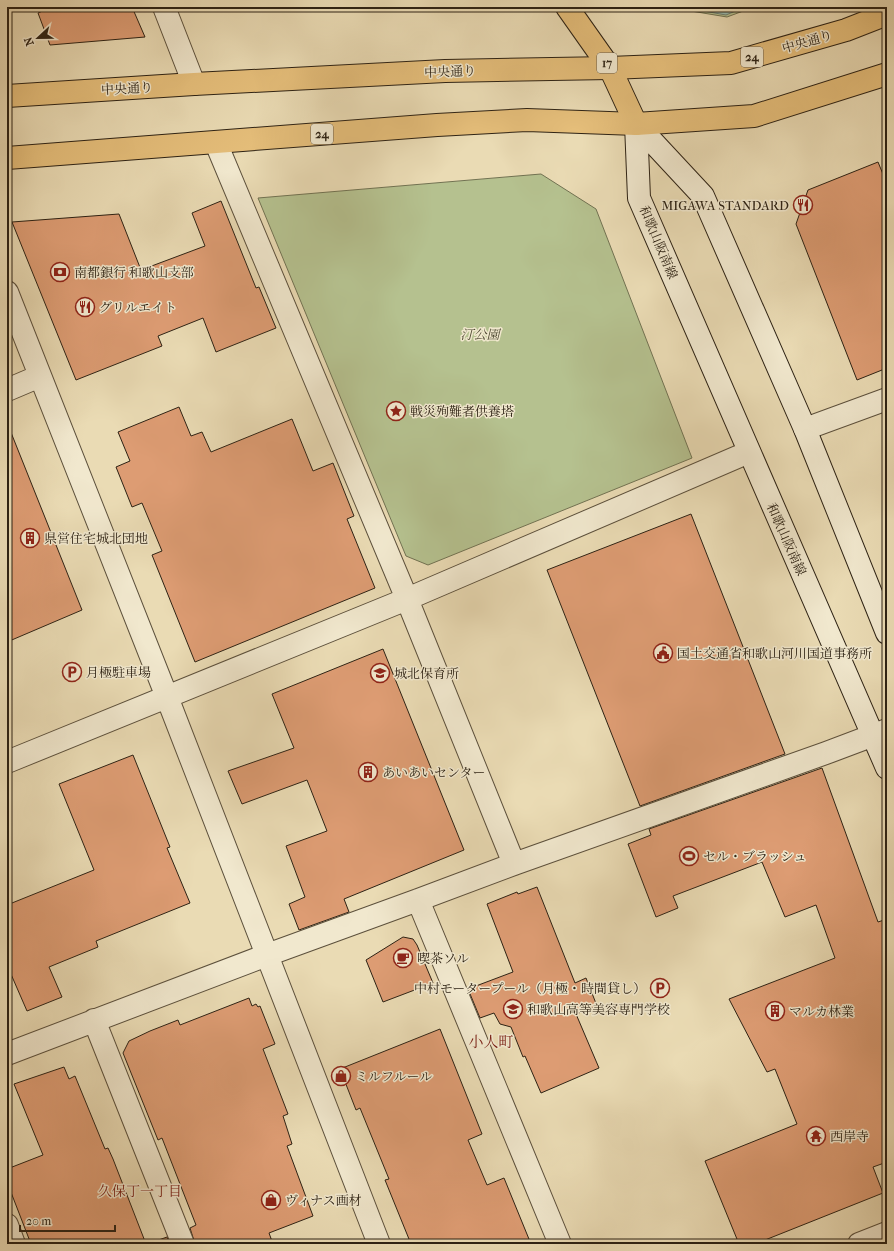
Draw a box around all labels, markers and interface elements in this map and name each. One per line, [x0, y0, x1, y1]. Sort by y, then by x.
north arrow [18, 18, 58, 58]
street label: 中央通り [780, 27, 834, 56]
text: N [21, 35, 37, 48]
road number: 24 [741, 47, 763, 67]
road number: 17 [597, 53, 617, 73]
street label: 中央通り [424, 63, 476, 80]
street label: 中央通り [101, 80, 153, 97]
road number: 24 [311, 124, 333, 144]
restaurant icon: MIGAWA STANDARD [792, 194, 814, 216]
place label: MIGAWA STANDARD [661, 198, 789, 213]
street label: 和歌山阪南線 [636, 203, 681, 281]
bank icon: 南都銀行 和歌山支部 [49, 261, 71, 283]
place label: 南都銀行 和歌山支部 [74, 265, 194, 280]
restaurant icon: グリルエイト [74, 296, 96, 318]
place label: グリルエイト [99, 300, 177, 315]
park label: 汀公園 [460, 327, 501, 342]
place icon: 戦災殉難者供養塔 [385, 400, 407, 422]
place label: 戦災殉難者供養塔 [410, 404, 514, 419]
street label: 和歌山阪南線 [764, 501, 809, 578]
building icon: 県営住宅城北団地 [19, 527, 41, 549]
place label: 県営住宅城北団地 [44, 531, 148, 546]
public building icon: 国土交通省和歌山河川国道事務所 [652, 642, 674, 664]
place label: 国土交通省和歌山河川国道事務所 [677, 646, 872, 661]
parking icon: 月極駐車場 [61, 661, 83, 683]
school or university icon: 城北保育所 [369, 662, 391, 684]
place label: 月極駐車場 [86, 665, 151, 680]
place label: 城北保育所 [394, 666, 459, 681]
building icon: あいあいセンター [357, 761, 379, 783]
place label: あいあいセンター [382, 765, 485, 780]
sports icon: セル・ブラッシュ [678, 845, 700, 867]
place label: セル・ブラッシュ [703, 849, 806, 864]
cafe icon: 喫茶ソル [392, 947, 414, 969]
place label: 喫茶ソル [417, 951, 469, 966]
parking icon: 中村モータープール（月極・時間貸し） [649, 977, 671, 999]
place label: 中村モータープール（月極・時間貸し） [414, 981, 646, 996]
school or university icon: 和歌山高等美容専門学校 [502, 998, 524, 1020]
building icon: マルカ林業 [764, 1000, 786, 1022]
place label: 和歌山高等美容専門学校 [527, 1002, 670, 1017]
place label: マルカ林業 [789, 1004, 854, 1019]
district label: 小人町 [468, 1033, 514, 1051]
shop icon: ミルフルール [330, 1065, 352, 1087]
place label: ミルフルール [355, 1069, 432, 1084]
temple icon: 西岸寺 [805, 1125, 827, 1147]
place label: 西岸寺 [830, 1129, 869, 1144]
district label: 久保丁一丁目 [98, 1183, 182, 1200]
shop icon: ヴィナス画材 [260, 1189, 282, 1211]
place label: ヴィナス画材 [285, 1193, 362, 1208]
scale bar [20, 1207, 115, 1233]
text: 20 m [26, 1214, 51, 1228]

